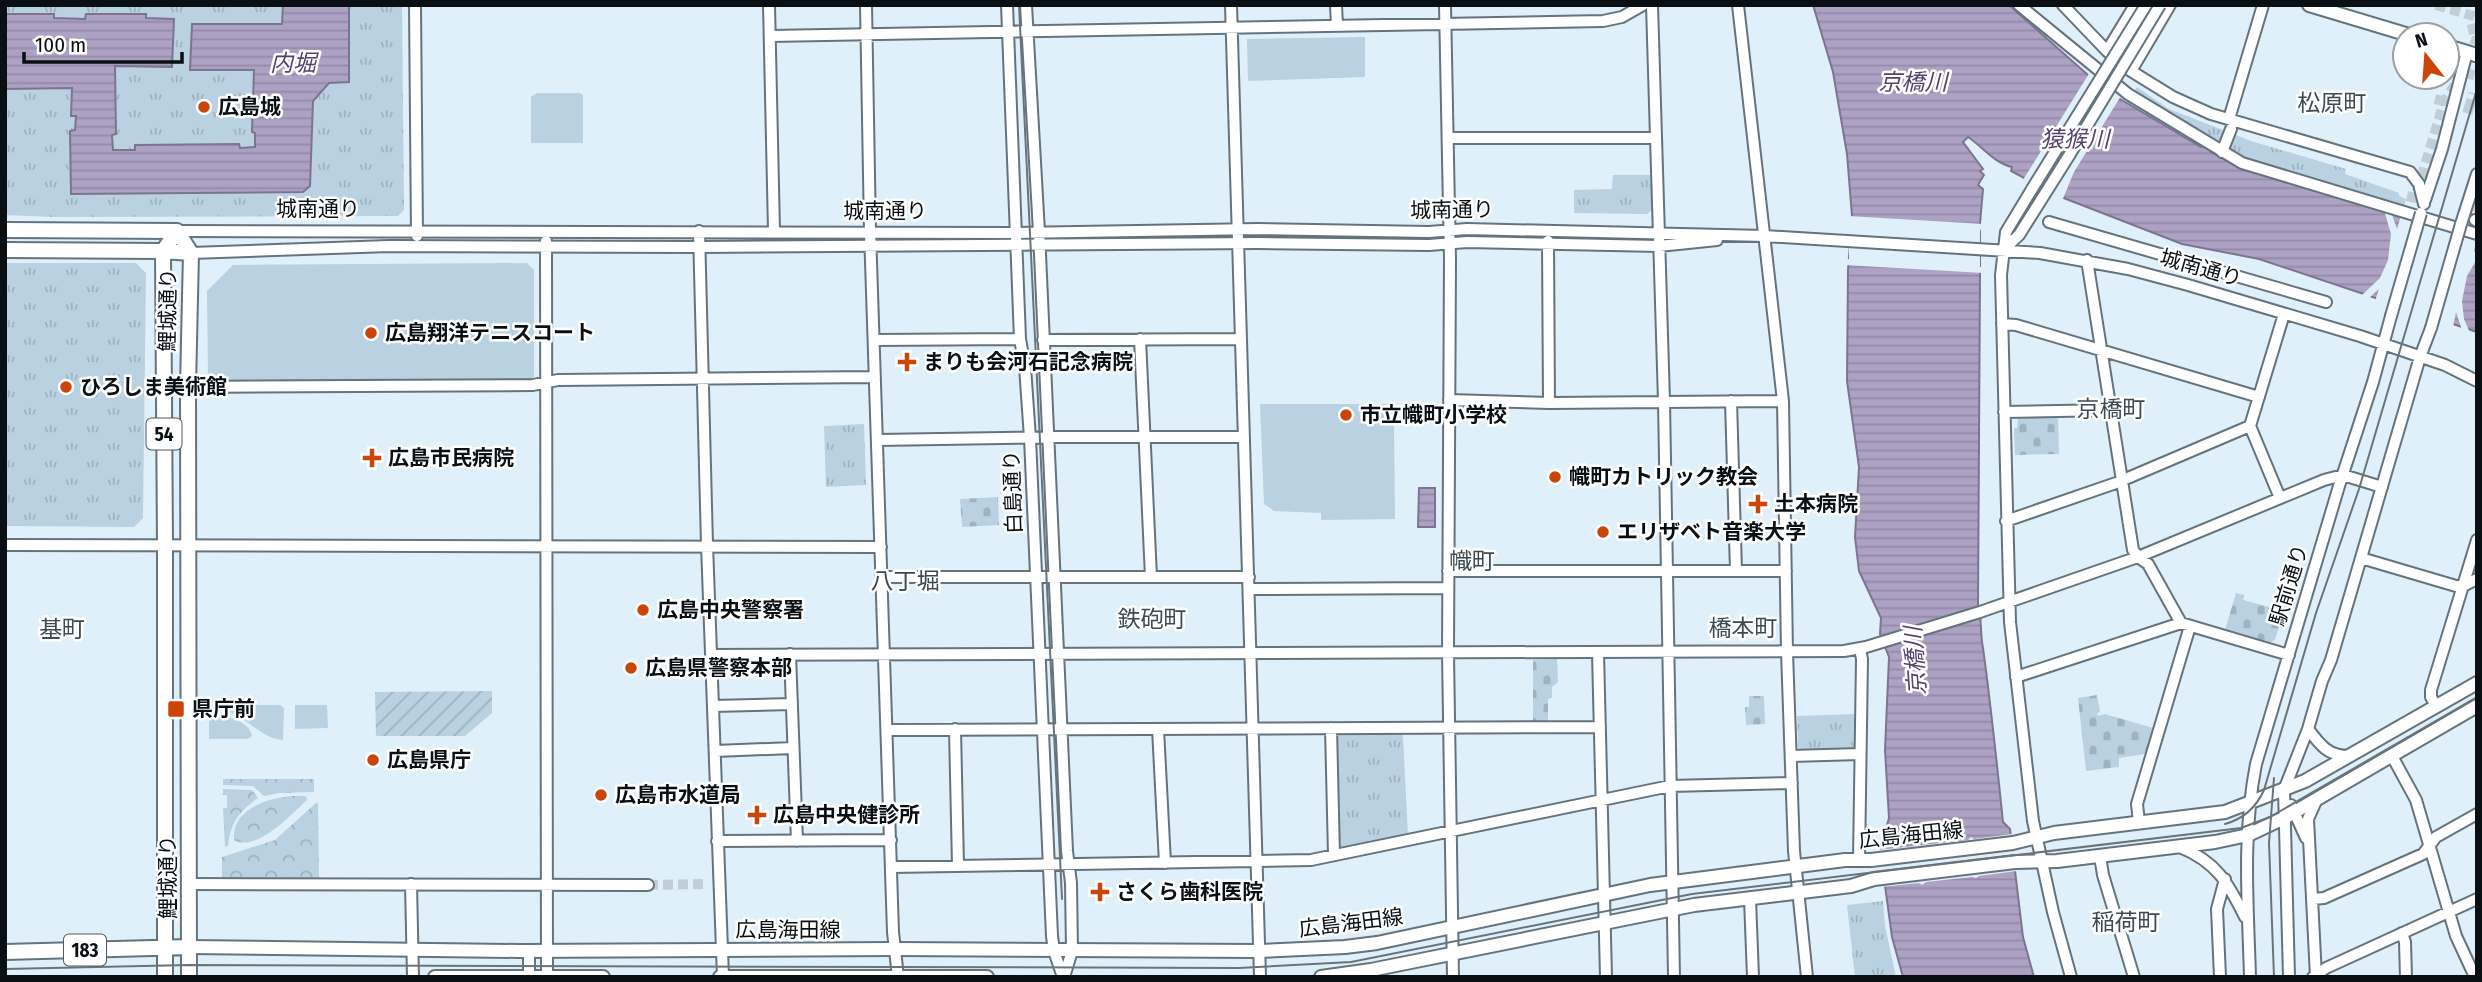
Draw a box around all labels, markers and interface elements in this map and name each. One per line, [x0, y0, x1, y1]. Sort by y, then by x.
scale bar [24, 21, 182, 65]
north arrow [2391, 21, 2461, 91]
text: N [2412, 28, 2430, 53]
text: 100 m [35, 32, 86, 58]
water label: 内堀 [270, 49, 319, 77]
water label: 京橋川 [1879, 68, 1951, 96]
district label: 松原町 [2298, 89, 2367, 117]
place label: 広島城 [218, 94, 281, 120]
marker: 広島城 [196, 99, 212, 115]
water label: 猿猴川 [2041, 125, 2113, 153]
street label: 城南通り [276, 196, 360, 222]
street label: 城南通り [1410, 196, 1494, 224]
street label: 城南通り [843, 198, 927, 224]
street label: 城南通り [2157, 244, 2245, 292]
street label: 鯉城通り [154, 268, 182, 352]
place label: 広島翔洋テニスコート [385, 320, 595, 346]
marker: 広島翔洋テニスコート [363, 325, 379, 341]
place label: まりも会河石記念病院 [923, 349, 1133, 375]
marker: まりも会河石記念病院 [897, 352, 917, 372]
place label: ひろしま美術館 [80, 374, 227, 400]
marker: ひろしま美術館 [58, 379, 74, 395]
district label: 京橋町 [2077, 395, 2146, 423]
place label: 市立幟町小学校 [1360, 402, 1507, 428]
marker: 市立幟町小学校 [1338, 407, 1354, 423]
road number: 54 [146, 418, 182, 449]
place label: 広島市民病院 [388, 445, 514, 471]
marker: 広島市民病院 [362, 448, 382, 468]
street label: 白島通り [999, 450, 1027, 534]
place label: 幟町カトリック教会 [1569, 464, 1758, 490]
marker: 幟町カトリック教会 [1547, 469, 1563, 485]
place label: 土本病院 [1774, 491, 1858, 517]
marker: 土本病院 [1748, 494, 1768, 514]
place label: エリザベト音楽大学 [1617, 519, 1806, 545]
marker: エリザベト音楽大学 [1595, 524, 1611, 540]
street label: 駅前通り [2264, 541, 2314, 629]
district label: 幟町 [1449, 547, 1495, 575]
district label: 八丁堀 [871, 567, 940, 595]
place label: 広島中央警察署 [657, 597, 804, 623]
marker: 広島中央警察署 [635, 602, 651, 618]
district label: 鉄砲町 [1118, 605, 1187, 633]
district label: 橋本町 [1709, 614, 1778, 642]
district label: 基町 [39, 615, 85, 643]
water label: 京橋川 [1898, 623, 1931, 696]
place label: 広島県警察本部 [645, 655, 792, 681]
marker: 広島県警察本部 [623, 660, 639, 676]
place label: 県庁前 [192, 696, 255, 722]
marker: 県庁前 [166, 699, 186, 719]
place label: 広島県庁 [387, 747, 471, 773]
marker: 広島県庁 [365, 752, 381, 768]
place label: 広島市水道局 [615, 782, 741, 808]
marker: 広島市水道局 [593, 787, 609, 803]
place label: 広島中央健診所 [773, 802, 920, 828]
marker: 広島中央健診所 [747, 805, 767, 825]
street label: 広島海田線 [1857, 817, 1965, 853]
street label: 鯉城通り [155, 835, 181, 919]
place label: さくら歯科医院 [1116, 879, 1263, 905]
marker: さくら歯科医院 [1090, 882, 1110, 902]
street label: 広島海田線 [1297, 904, 1405, 942]
district label: 稲荷町 [2092, 908, 2161, 936]
street label: 広島海田線 [736, 917, 841, 943]
road number: 183 [64, 934, 106, 966]

